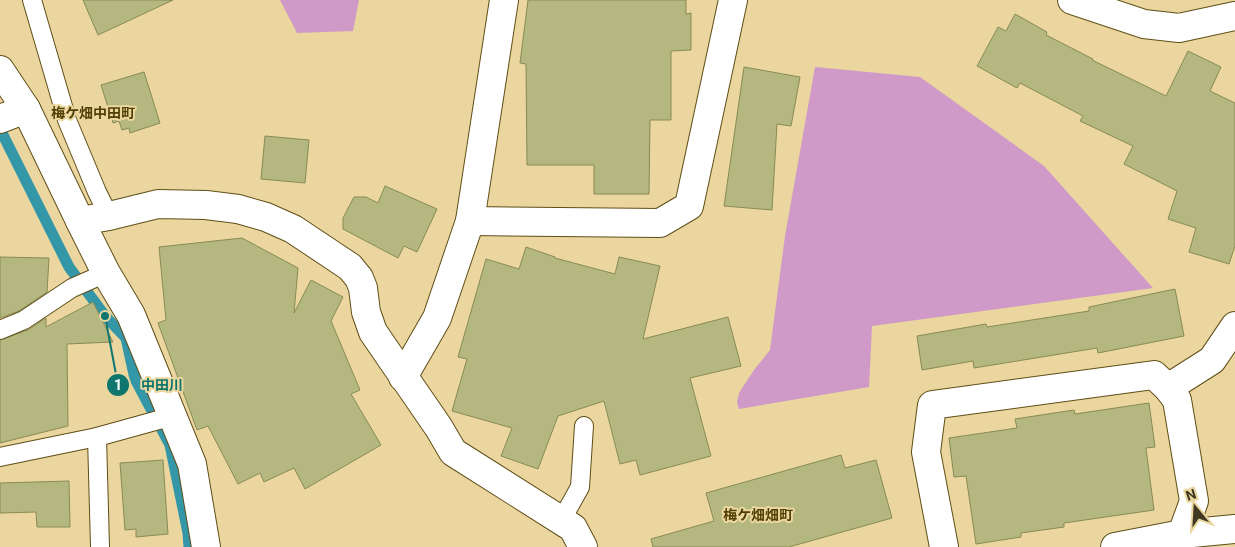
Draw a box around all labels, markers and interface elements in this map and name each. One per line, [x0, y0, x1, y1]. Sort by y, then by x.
district label: 梅ケ畑中田町 [51, 105, 135, 121]
callout: 中田川 [106, 371, 193, 400]
text: 1 [114, 376, 122, 394]
text: 中田川 [141, 377, 183, 393]
north arrow [1170, 482, 1220, 532]
text: N [1184, 485, 1198, 504]
district label: 梅ケ畑畑町 [723, 507, 793, 523]

